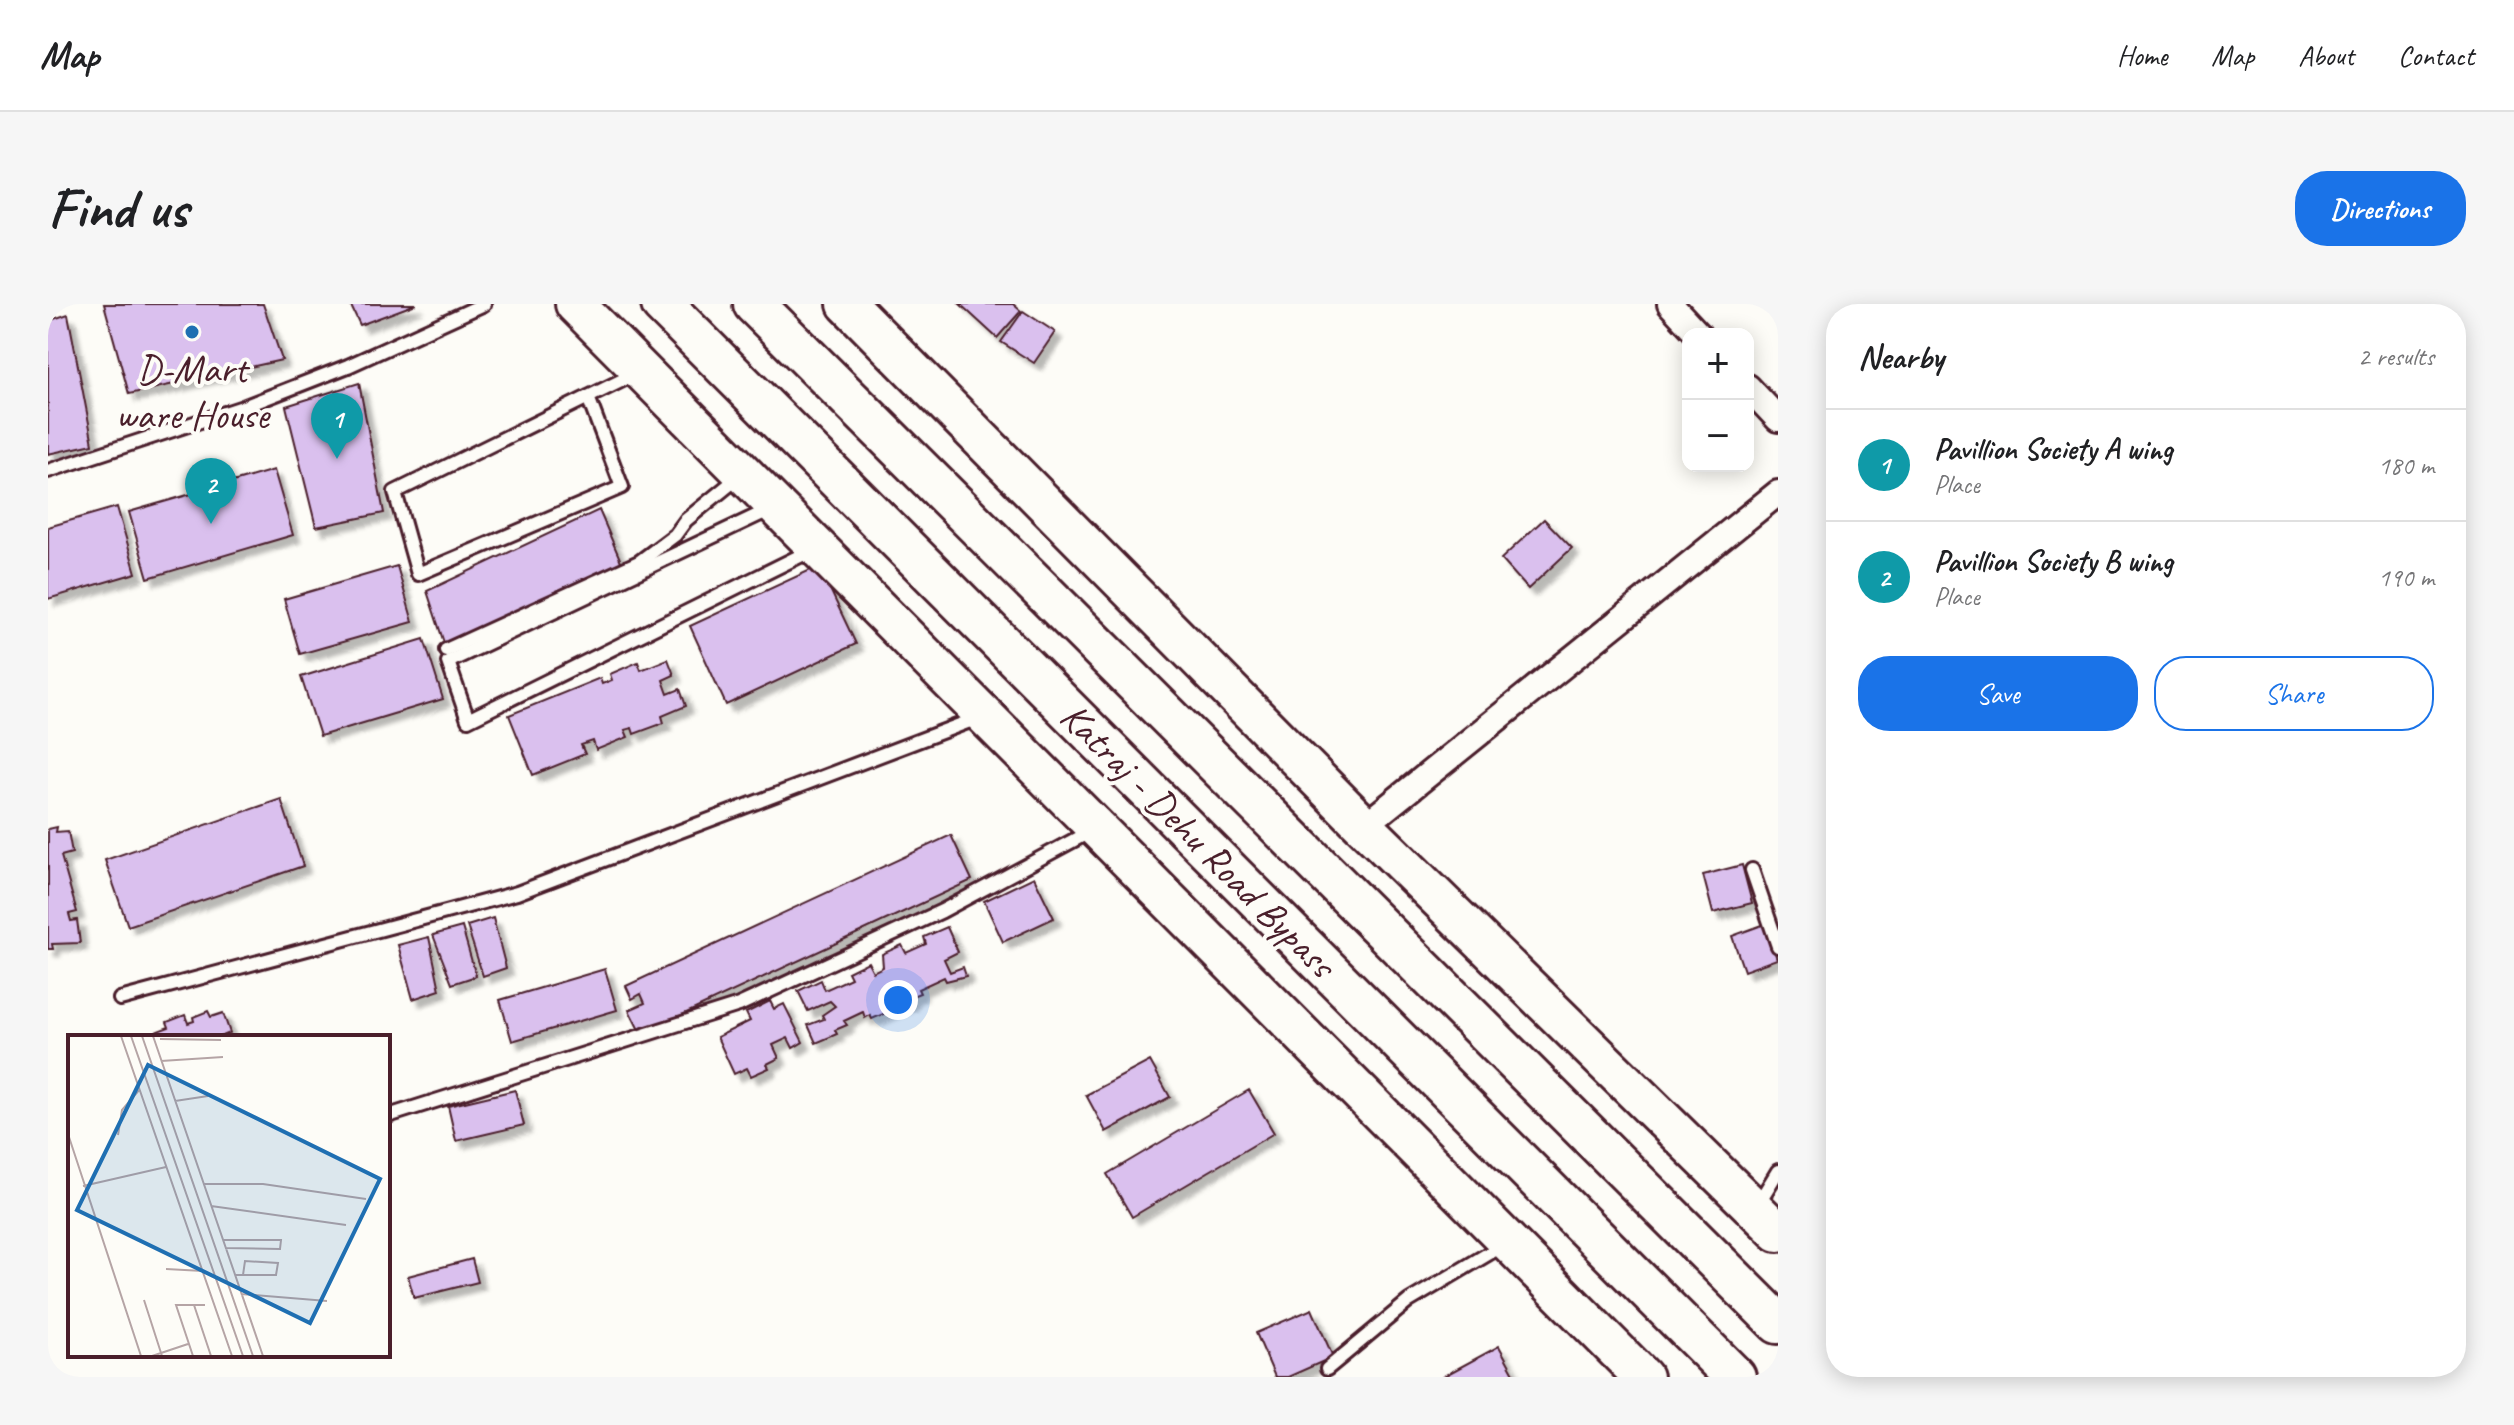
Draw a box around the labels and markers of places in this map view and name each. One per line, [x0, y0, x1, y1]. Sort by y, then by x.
marker: D-Mart ware House [183, 323, 201, 341]
place label: D-Mart ware House [115, 344, 272, 440]
pin: 1 [311, 393, 363, 459]
pin: 2 [185, 458, 237, 524]

